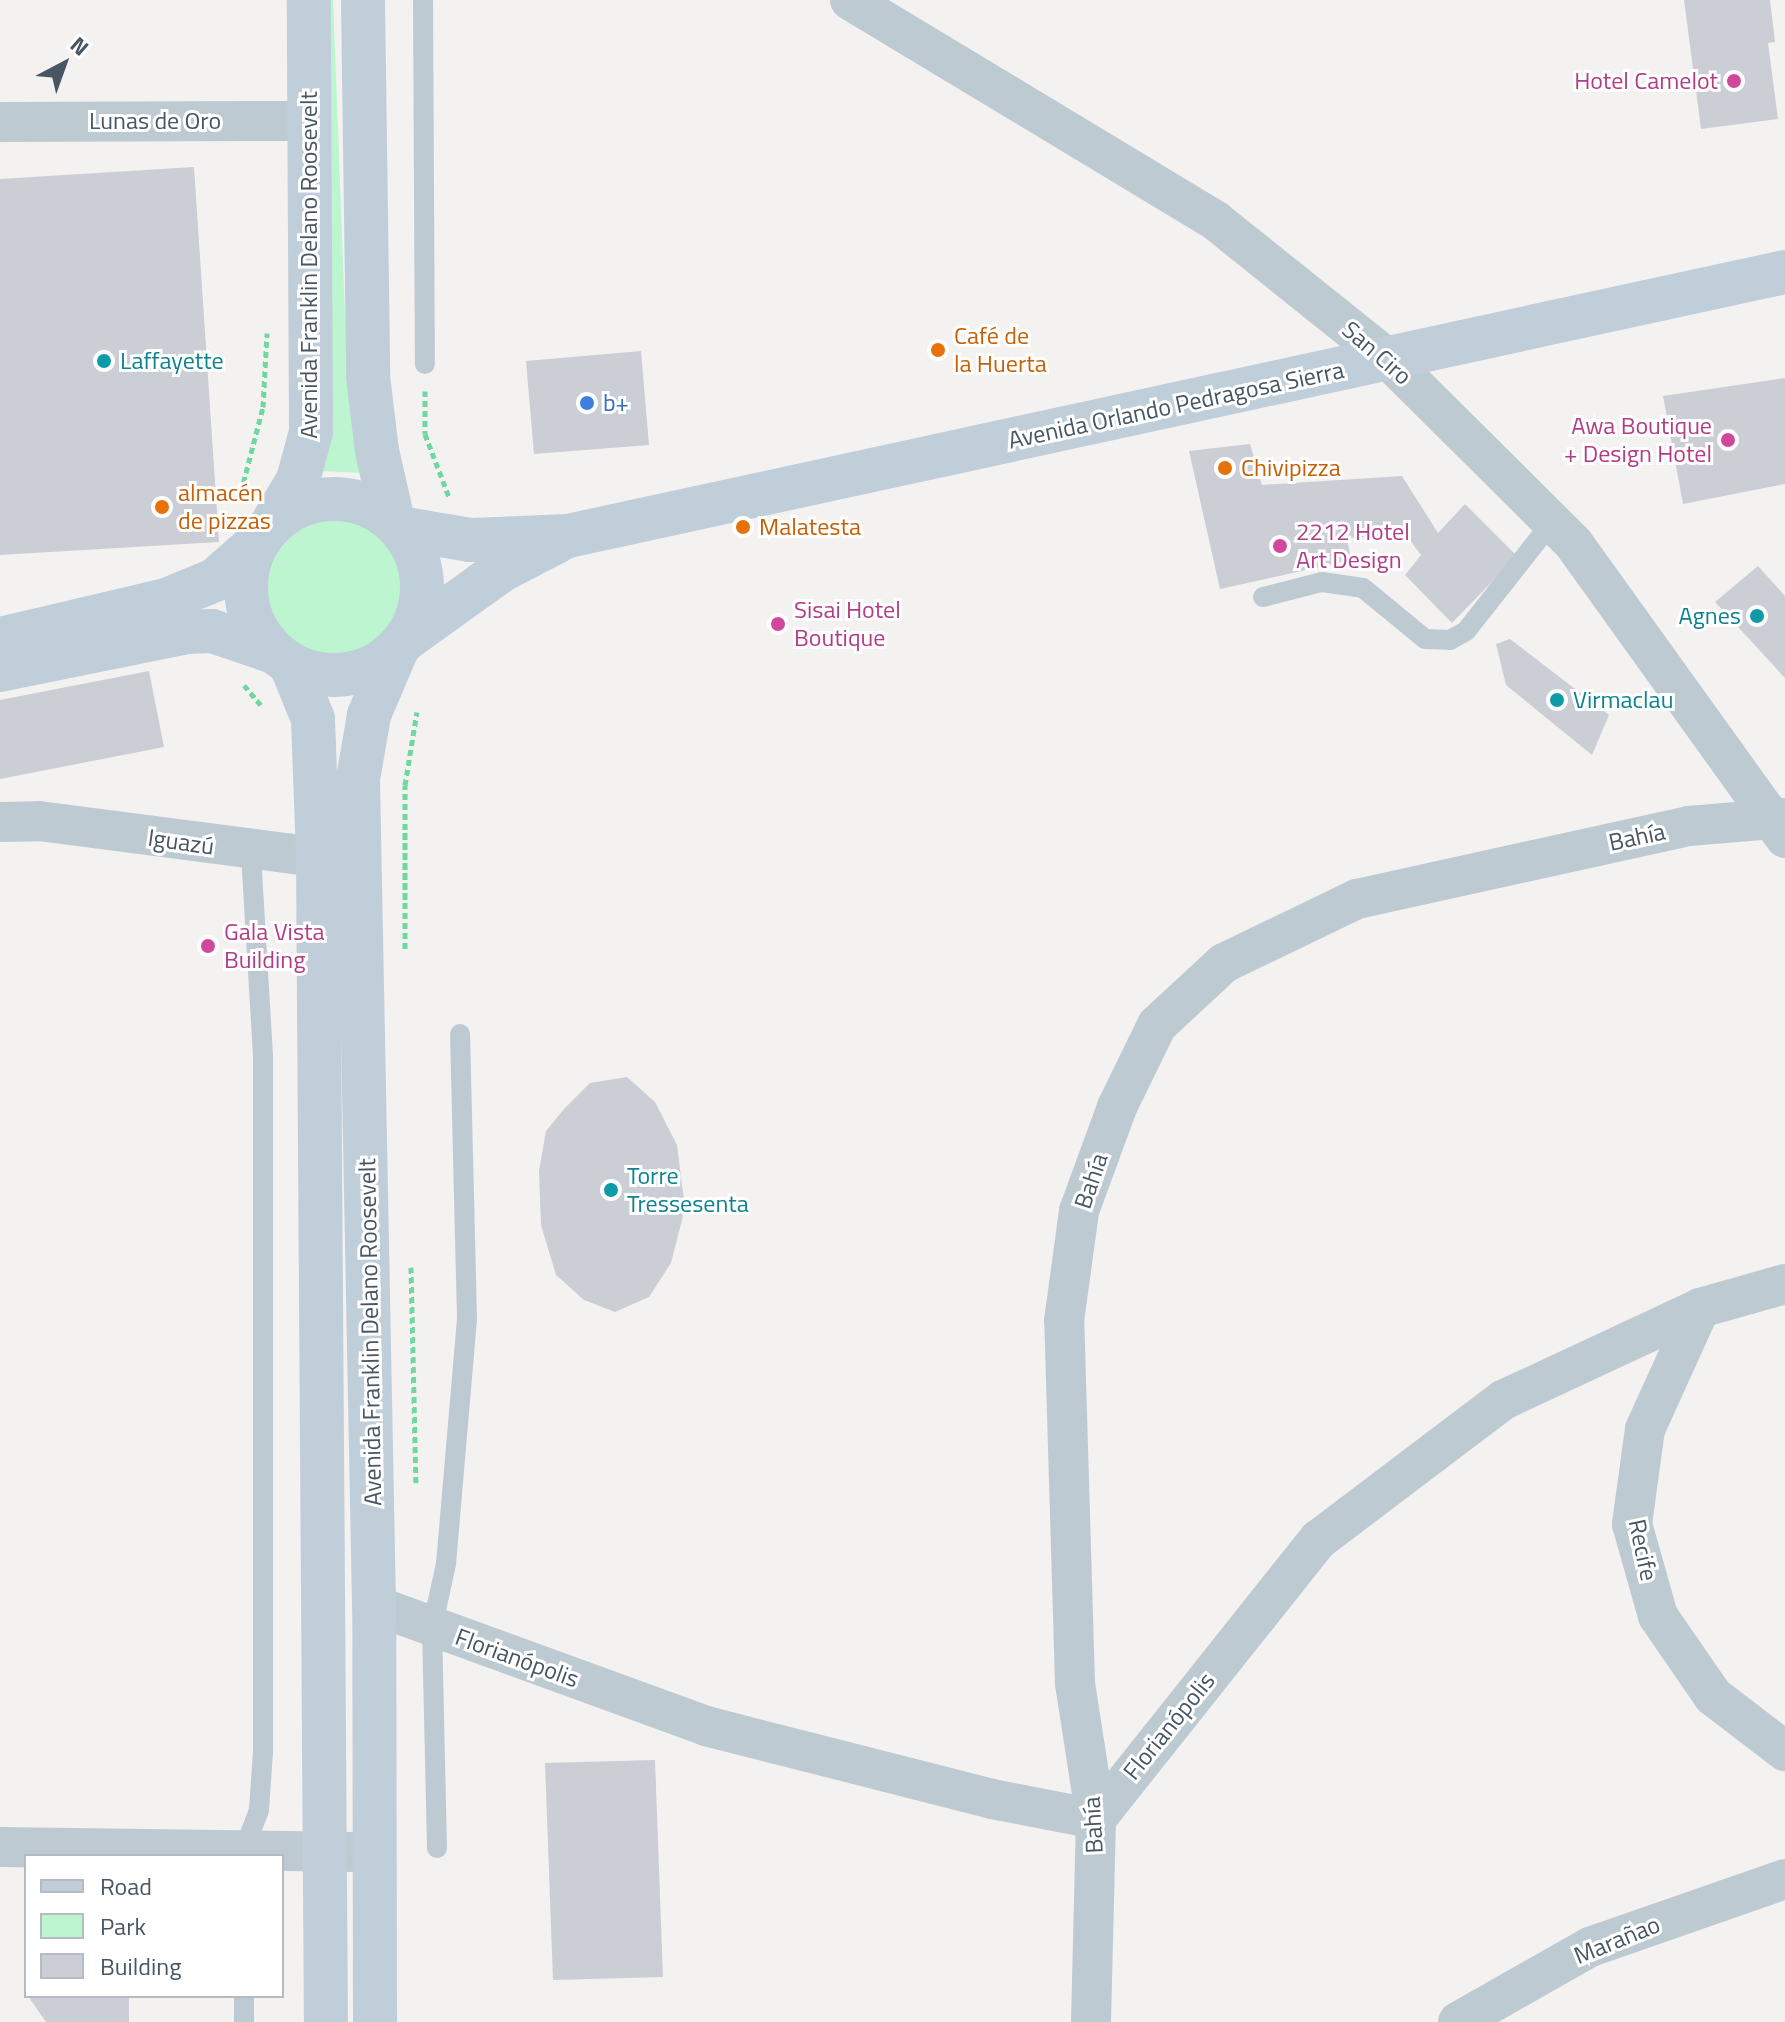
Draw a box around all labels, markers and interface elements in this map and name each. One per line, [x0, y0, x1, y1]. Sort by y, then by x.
north arrow [24, 24, 104, 104]
text: N [63, 28, 97, 64]
place label: Hotel Camelot [1574, 67, 1718, 95]
marker: Hotel Camelot [1725, 72, 1743, 90]
street label: Avenida Franklin Delano Roosevelt [295, 91, 323, 439]
street label: Lunas de Oro [89, 107, 221, 135]
street label: San Ciro [1337, 315, 1417, 391]
place label: Café de la Huerta [954, 322, 1047, 378]
marker: Café de la Huerta [929, 341, 947, 359]
place label: Laffayette [120, 347, 224, 375]
marker: Laffayette [95, 352, 113, 370]
street label: Avenida Orlando Pedragosa Sierra [1006, 355, 1346, 455]
place label: b+ [603, 389, 629, 417]
marker: b+ [578, 394, 596, 412]
place label: Awa Boutique + Design Hotel [1564, 412, 1712, 468]
marker: Awa Boutique + Design Hotel [1719, 431, 1737, 449]
place label: Chivipizza [1241, 454, 1341, 482]
marker: Chivipizza [1216, 459, 1234, 477]
place label: almacén de pizzas [178, 479, 271, 535]
marker: almacén de pizzas [153, 498, 171, 516]
place label: Malatesta [759, 513, 861, 541]
marker: Malatesta [734, 518, 752, 536]
place label: 2212 Hotel Art Design [1296, 518, 1410, 574]
marker: 2212 Hotel Art Design [1271, 537, 1289, 555]
place label: Sisai Hotel Boutique [794, 596, 901, 652]
place label: Agnes [1678, 602, 1741, 630]
marker: Agnes [1748, 607, 1766, 625]
marker: Sisai Hotel Boutique [769, 615, 787, 633]
place label: Virmaclau [1573, 686, 1673, 714]
marker: Virmaclau [1548, 691, 1566, 709]
street label: Bahía [1606, 817, 1668, 857]
street label: Iguazú [146, 823, 216, 861]
place label: Gala Vista Building [224, 918, 324, 974]
marker: Gala Vista Building [199, 937, 217, 955]
street label: Bahía [1068, 1149, 1114, 1213]
street label: Avenida Franklin Delano Roosevelt [353, 1158, 387, 1506]
place label: Torre Tressesenta [627, 1162, 749, 1218]
marker: Torre Tressesenta [602, 1181, 620, 1199]
street label: Recife [1622, 1517, 1664, 1583]
street label: Florianópolis [451, 1622, 583, 1694]
street label: Florianópolis [1117, 1667, 1221, 1785]
street label: Bahía [1077, 1796, 1109, 1854]
legend [24, 1854, 284, 1998]
text: Road [100, 1868, 152, 1904]
text: Park [100, 1908, 146, 1944]
street label: Marañao [1570, 1910, 1664, 1970]
text: Building [100, 1948, 182, 1984]

